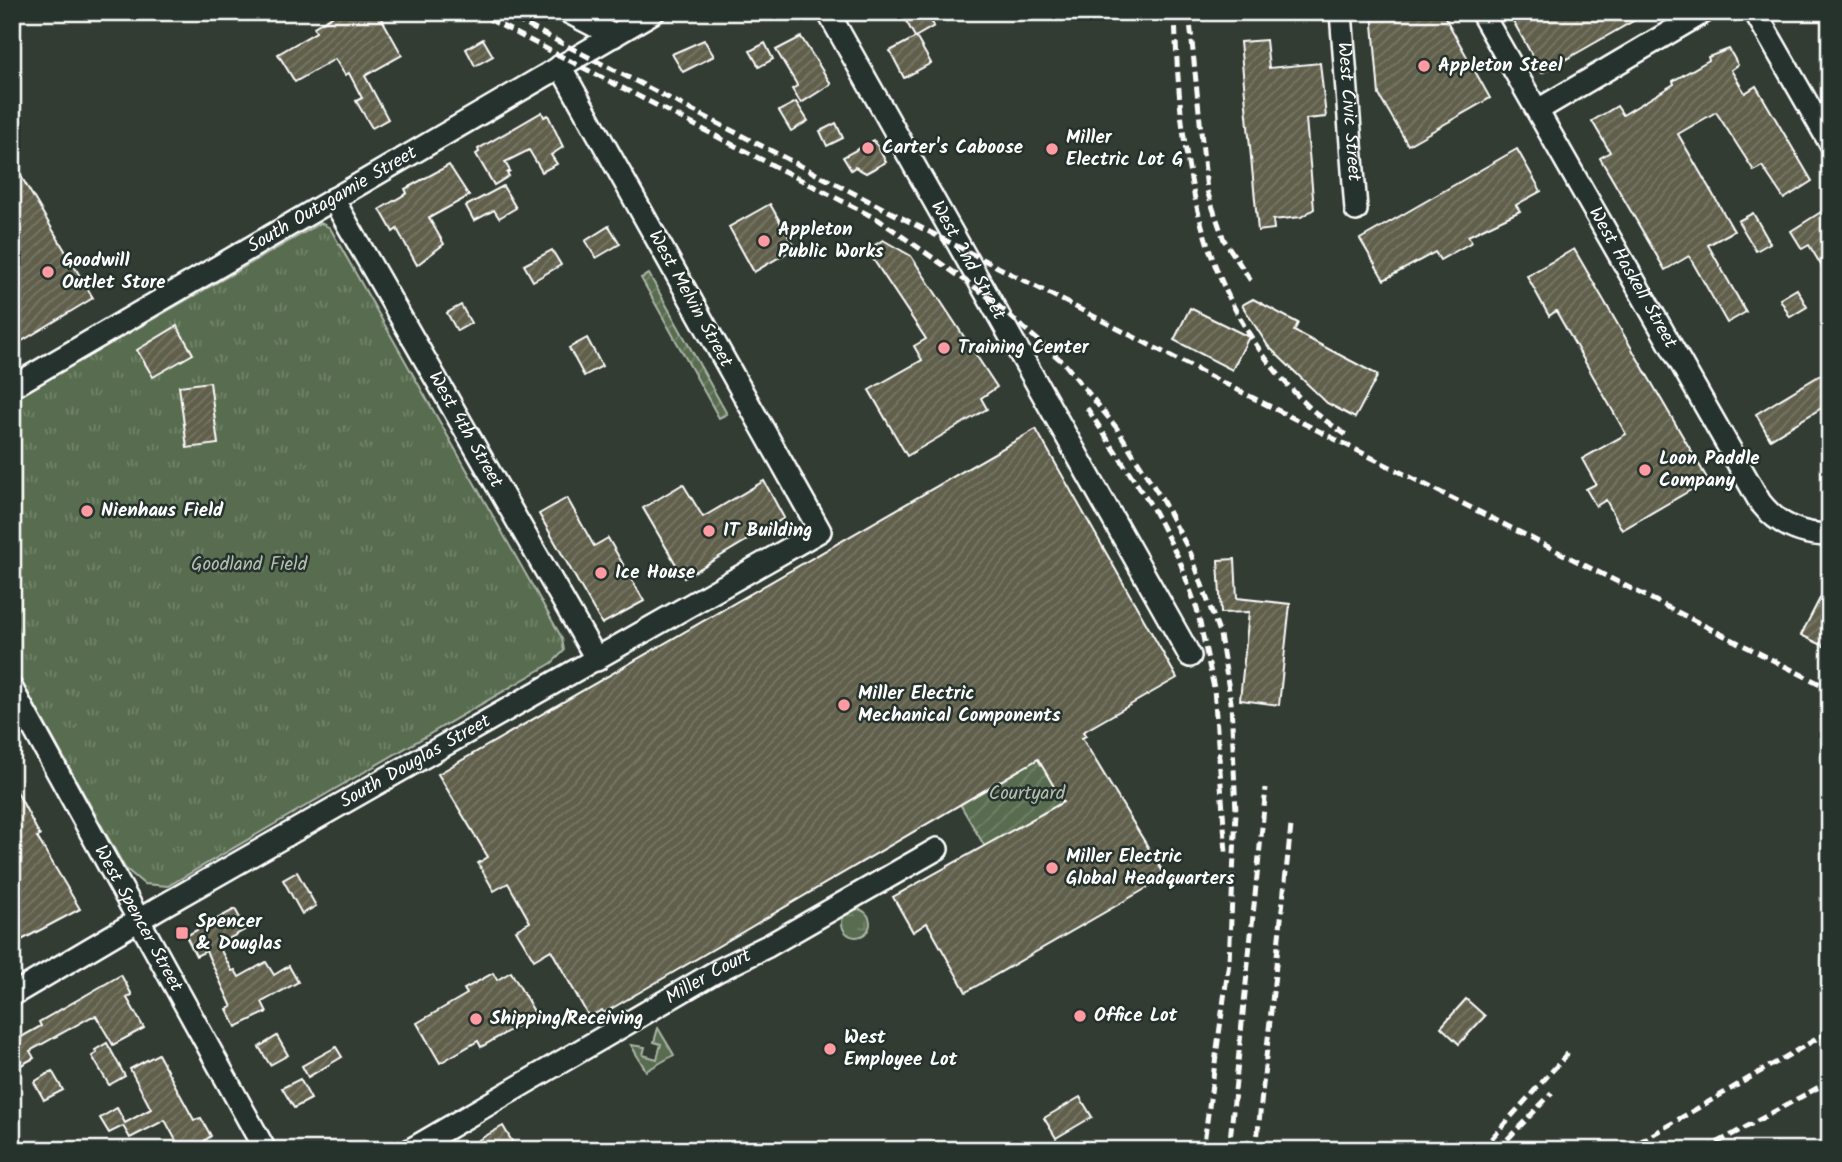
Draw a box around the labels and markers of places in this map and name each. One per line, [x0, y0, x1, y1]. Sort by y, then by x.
place label: Appleton Steel [1438, 51, 1563, 81]
marker: Appleton Steel [1416, 58, 1432, 74]
place label: Miller Electric Lot G [1066, 123, 1183, 175]
place label: Carter's Caboose [882, 133, 1023, 163]
marker: Carter's Caboose [860, 140, 876, 156]
marker: Miller Electric Lot G [1044, 141, 1060, 157]
place label: Appleton Public Works [778, 215, 884, 267]
marker: Appleton Public Works [756, 233, 772, 249]
place label: Goodwill Outlet Store [62, 246, 166, 298]
marker: Goodwill Outlet Store [40, 264, 56, 280]
place label: Training Center [958, 333, 1090, 363]
marker: Training Center [936, 340, 952, 356]
place label: Loon Paddle Company [1659, 444, 1759, 496]
marker: Loon Paddle Company [1637, 462, 1653, 478]
place label: Nienhaus Field [101, 496, 224, 526]
marker: Nienhaus Field [79, 503, 95, 519]
place label: IT Building [723, 516, 812, 546]
marker: IT Building [701, 523, 717, 539]
place label: Ice House [615, 558, 695, 588]
marker: Ice House [593, 565, 609, 581]
place label: Miller Electric Mechanical Components [858, 679, 1061, 731]
marker: Miller Electric Mechanical Components [836, 697, 852, 713]
place label: Miller Electric Global Headquarters [1066, 842, 1235, 894]
marker: Miller Electric Global Headquarters [1044, 860, 1060, 876]
place label: Spencer & Douglas [196, 907, 282, 959]
marker: Spencer & Douglas [174, 925, 190, 941]
place label: Office Lot [1094, 1001, 1178, 1031]
place label: Shipping/Receiving [490, 1004, 643, 1034]
marker: Office Lot [1072, 1008, 1088, 1024]
marker: Shipping/Receiving [468, 1011, 484, 1027]
place label: West Employee Lot [844, 1023, 958, 1075]
marker: West Employee Lot [822, 1041, 838, 1057]

